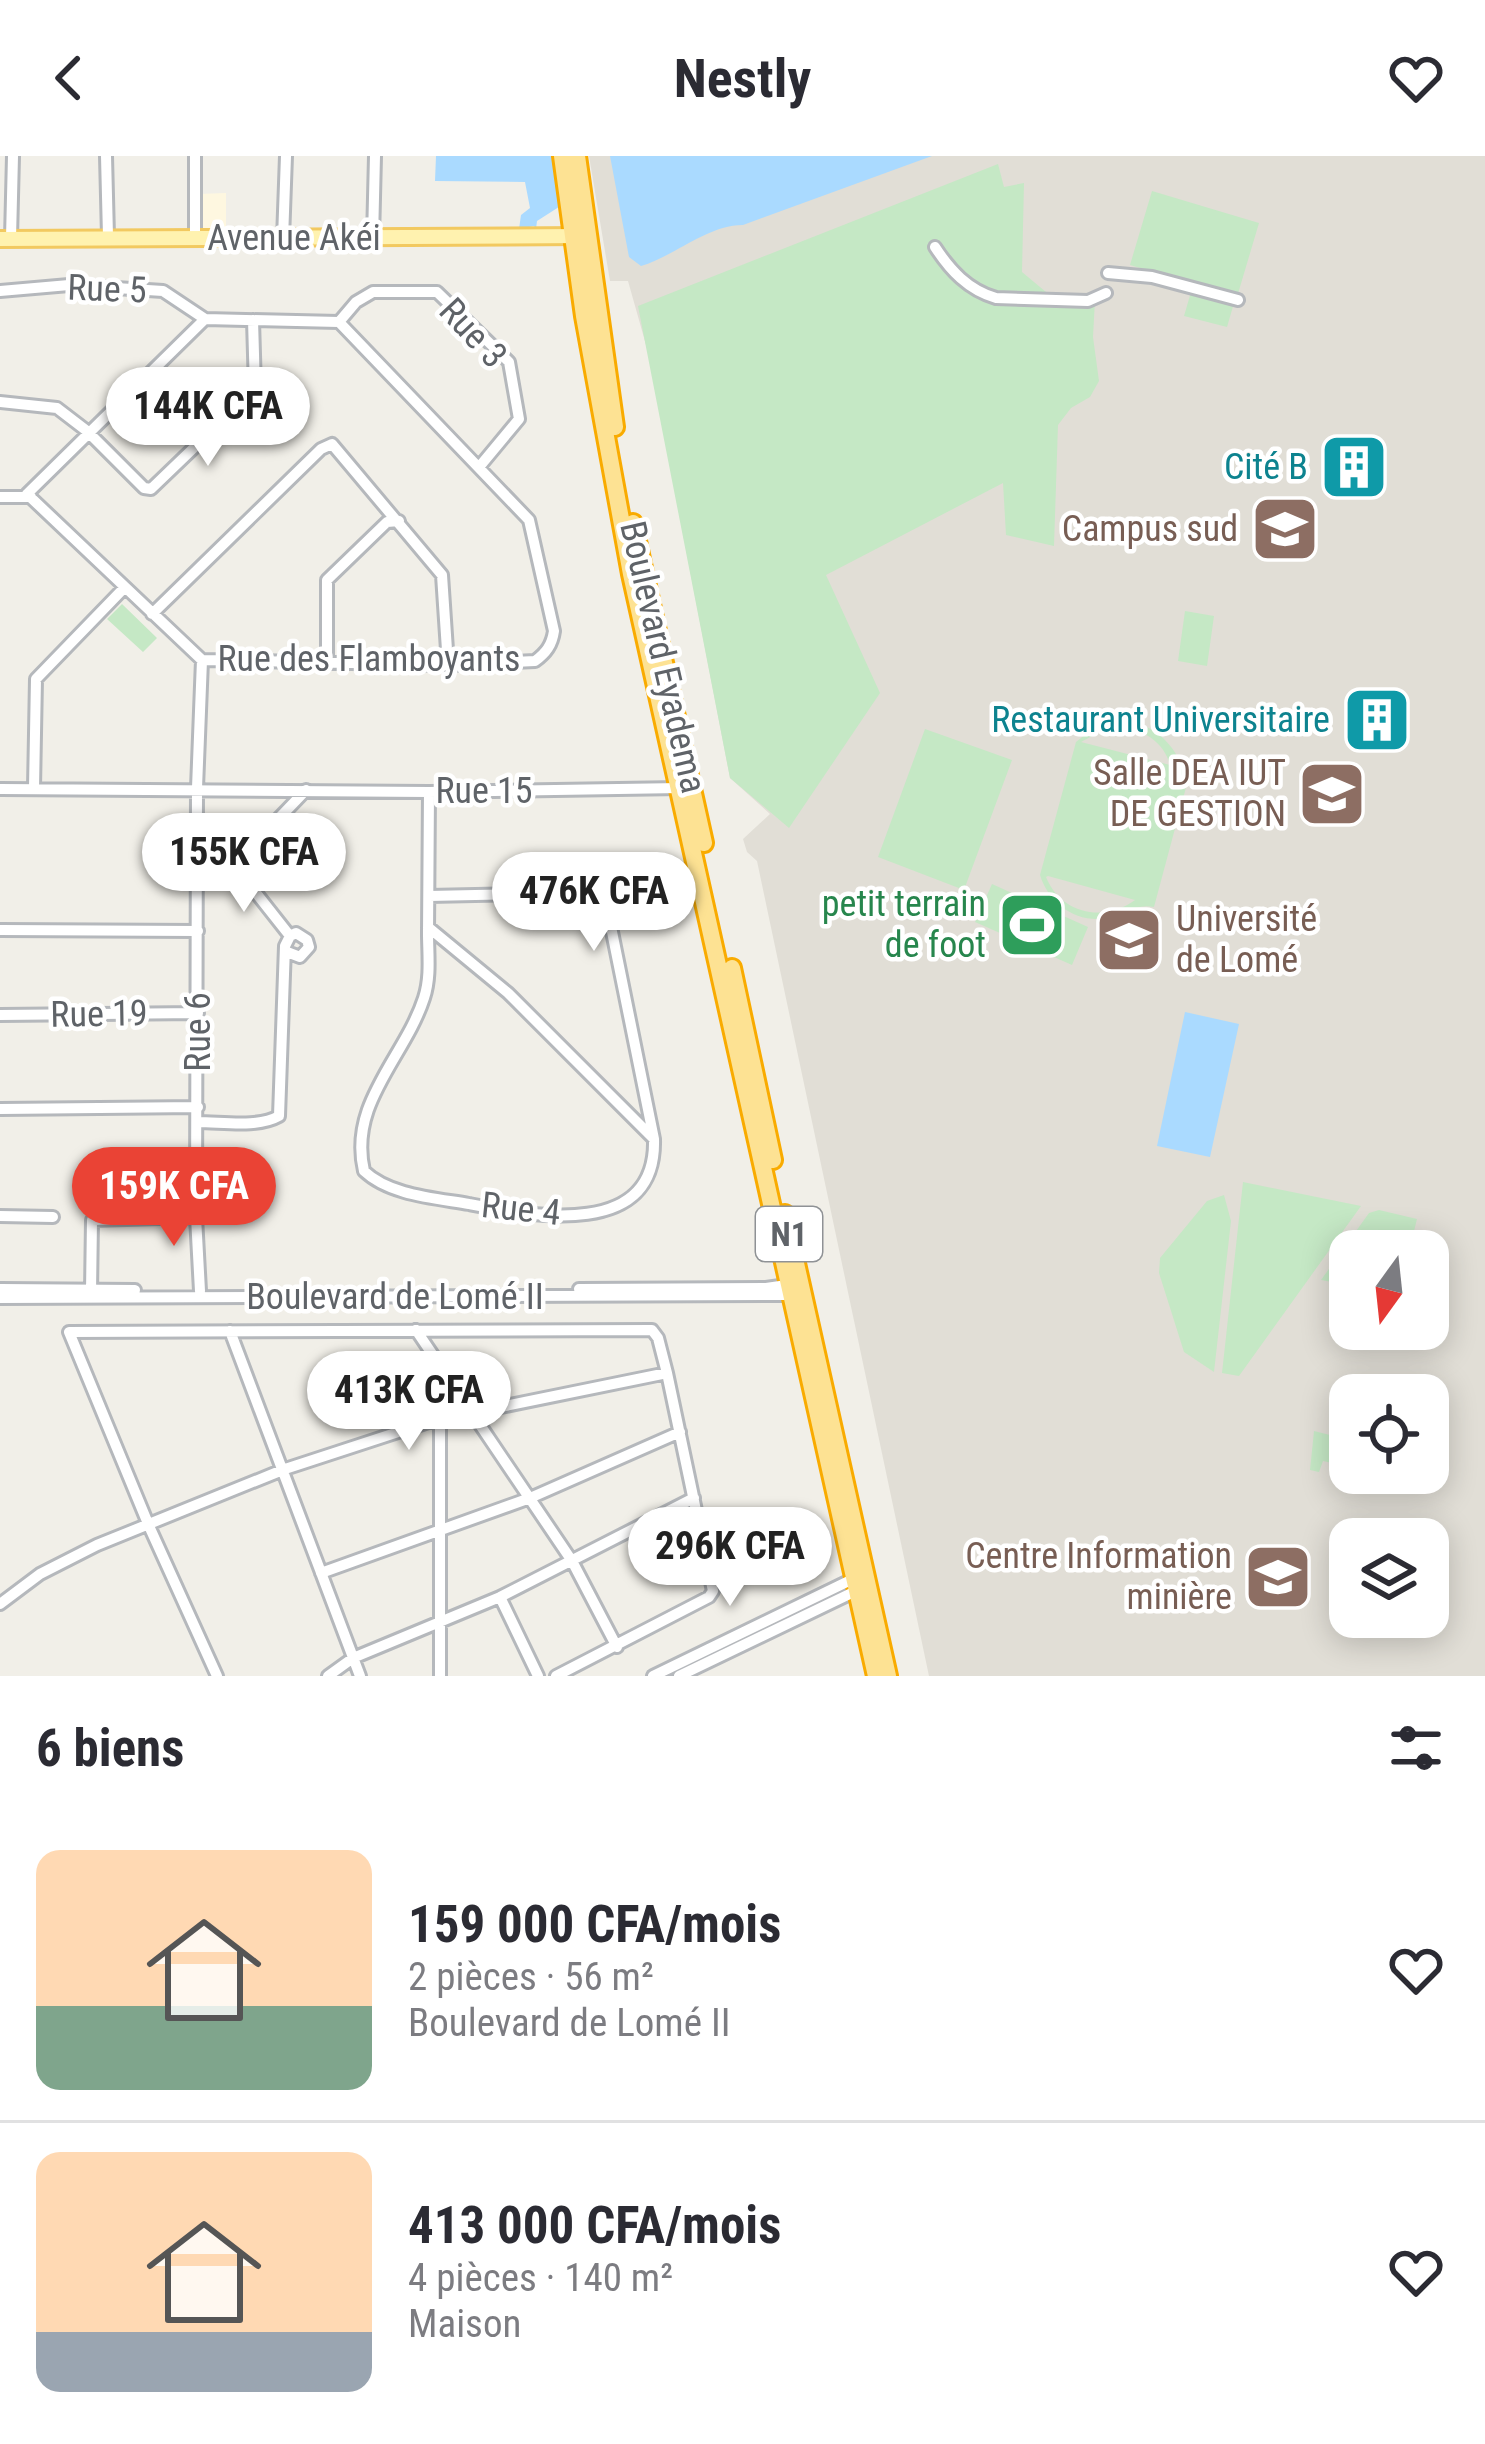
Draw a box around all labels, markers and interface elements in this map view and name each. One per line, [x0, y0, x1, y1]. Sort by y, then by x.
icon: back [36, 45, 102, 111]
icon: heart [1383, 45, 1449, 111]
text: Nestly [674, 47, 811, 110]
street label: Avenue Akéi [207, 217, 381, 259]
street label: Rue 5 [67, 267, 147, 311]
street label: Rue 3 [431, 290, 515, 376]
pin: 144K CFA [84, 367, 332, 469]
text: 144K CFA [133, 383, 283, 429]
building icon: Cité B [1319, 432, 1389, 502]
place label: Cité B [1224, 446, 1308, 488]
school or university icon: Campus sud [1250, 494, 1320, 564]
place label: Campus sud [1062, 508, 1238, 550]
street label: Boulevard Eyadema [611, 517, 715, 797]
street label: Rue des Flamboyants [217, 638, 521, 680]
building icon: Restaurant Universitaire [1342, 685, 1412, 755]
place label: Restaurant Universitaire [991, 699, 1330, 741]
place label: Salle DEA IUT DE GESTION [1093, 752, 1286, 835]
school or university icon: Salle DEA IUT DE GESTION [1297, 759, 1367, 829]
street label: Rue 15 [435, 770, 533, 812]
pin: 155K CFA [120, 813, 368, 915]
text: 155K CFA [169, 829, 319, 875]
pin: 476K CFA [470, 852, 718, 954]
text: 476K CFA [519, 868, 669, 914]
place label: petit terrain de foot [822, 883, 986, 966]
sports icon: petit terrain de foot [997, 890, 1067, 960]
place label: Université de Lomé [1176, 898, 1317, 981]
school or university icon: Université de Lomé [1094, 905, 1164, 975]
street label: Rue 19 [50, 992, 148, 1036]
street label: Rue 6 [177, 992, 219, 1072]
pin: 159K CFA [50, 1147, 298, 1249]
text: 159K CFA [99, 1163, 249, 1209]
street label: Rue 4 [479, 1184, 563, 1234]
road number: N1 [756, 1207, 822, 1261]
north arrow [1329, 1230, 1449, 1350]
map controls [1329, 1230, 1449, 1638]
street label: Boulevard de Lomé II [246, 1276, 544, 1318]
pin: 413K CFA [285, 1351, 533, 1453]
text: 413K CFA [334, 1367, 484, 1413]
button: locate [1329, 1374, 1449, 1494]
pin: 296K CFA [606, 1507, 854, 1609]
button: layers [1329, 1518, 1449, 1638]
text: 296K CFA [655, 1523, 805, 1569]
place label: Centre Information minière [965, 1535, 1232, 1618]
school or university icon: Centre Information minière [1243, 1542, 1313, 1612]
icon: filters [1383, 1715, 1449, 1781]
text: 6 biens [36, 1719, 184, 1778]
text: 159 000 CFA/mois [408, 1895, 781, 1954]
icon: home [132, 1898, 276, 2042]
icon: heart [1383, 1937, 1449, 2003]
text: 2 pièces · 56 m² [408, 1954, 654, 2000]
text: Boulevard de Lomé II [408, 2000, 730, 2046]
text: 413 000 CFA/mois [408, 2196, 781, 2255]
icon: home [132, 2200, 276, 2344]
icon: heart [1383, 2239, 1449, 2305]
text: 4 pièces · 140 m² [408, 2255, 673, 2301]
text: Maison [408, 2301, 521, 2347]

